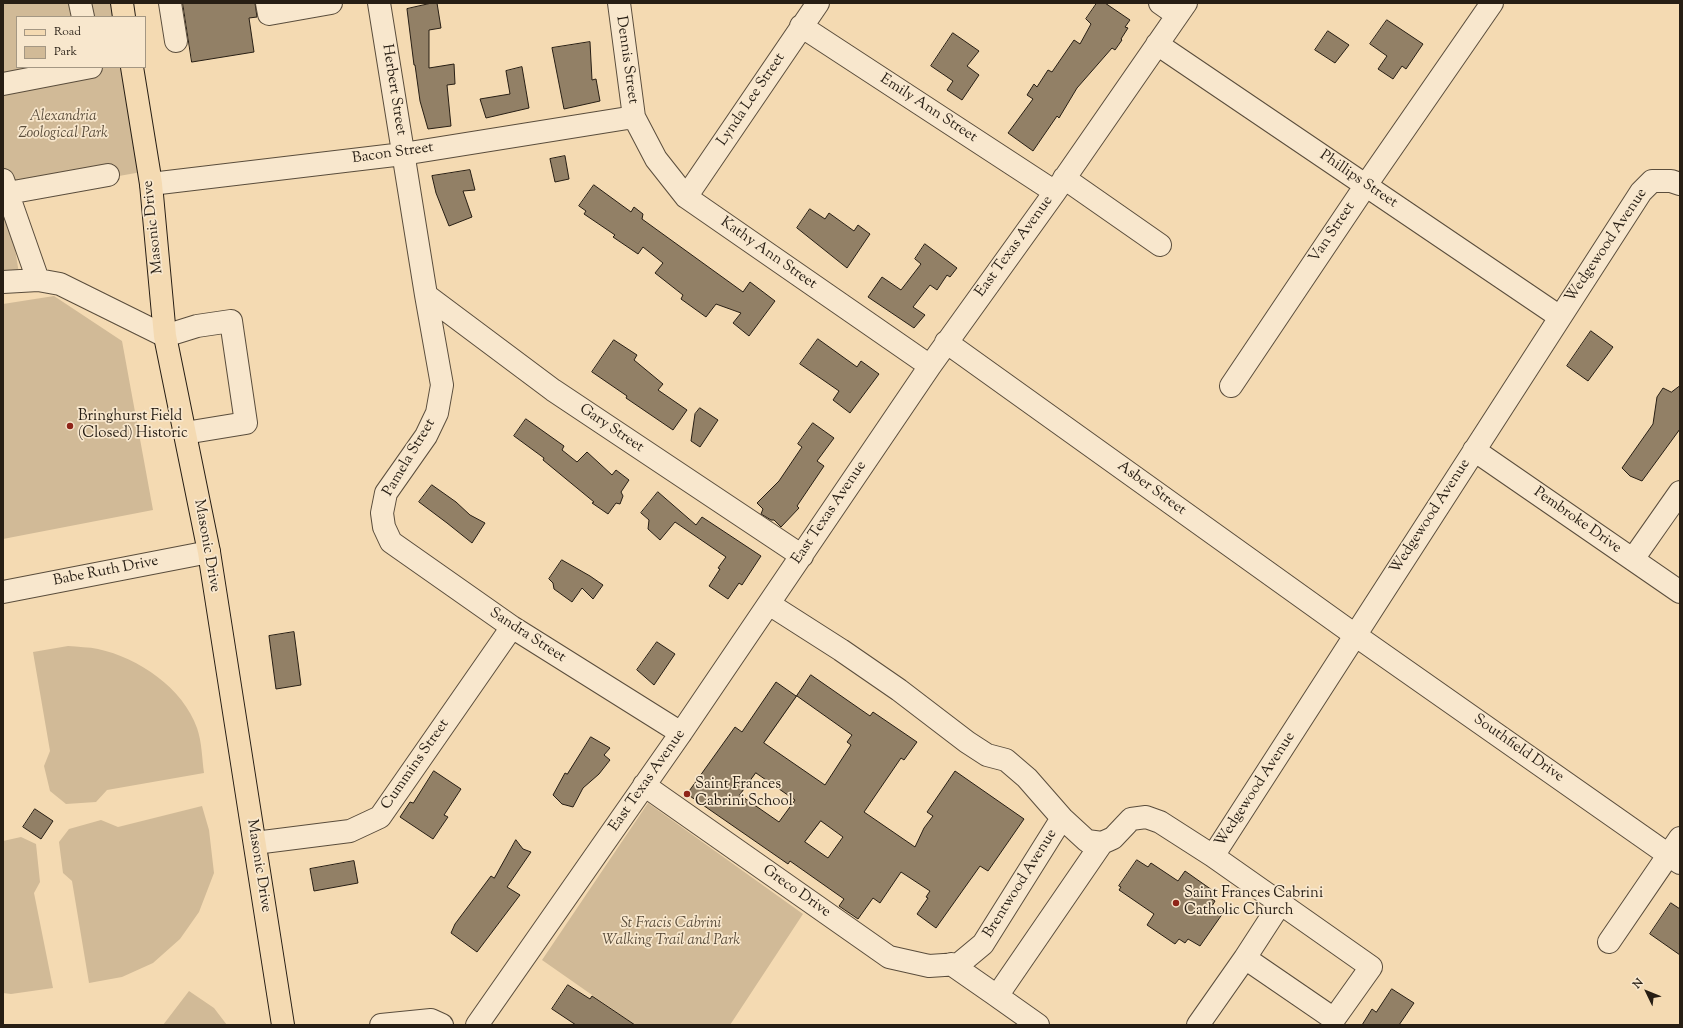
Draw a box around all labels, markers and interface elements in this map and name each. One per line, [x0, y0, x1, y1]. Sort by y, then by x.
street label: Dennis Street [611, 15, 641, 105]
legend [16, 16, 146, 68]
text: Road [54, 23, 81, 41]
text: Park [54, 43, 77, 61]
street label: Herbert Street [377, 43, 409, 137]
street label: Lynda Lee Street [714, 50, 790, 150]
street label: Emily Ann Street [876, 71, 980, 147]
park label: Alexandria Zoological Park [18, 108, 108, 143]
street label: Bacon Street [351, 139, 435, 169]
street label: Phillips Street [1316, 147, 1400, 213]
street label: Masonic Drive [140, 179, 168, 275]
street label: Wedgewood Avenue [1562, 186, 1652, 306]
street label: East Texas Avenue [972, 193, 1058, 301]
street label: Van Street [1306, 199, 1360, 267]
street label: Kathy Ann Street [716, 214, 820, 294]
street label: Gary Street [575, 401, 647, 457]
place label: Bringhurst Field (Closed) Historic [78, 408, 188, 443]
street label: Pamela Street [380, 416, 440, 500]
marker: Bringhurst Field (Closed) Historic [65, 421, 75, 431]
street label: Wedgewood Avenue [1387, 456, 1475, 578]
street label: East Texas Avenue [789, 458, 871, 568]
street label: Asber Street [1113, 458, 1189, 520]
street label: Pembroke Drive [1530, 484, 1624, 558]
street label: Masonic Drive [189, 498, 223, 594]
street label: Babe Ruth Drive [52, 553, 160, 591]
street label: Sandra Street [485, 605, 569, 667]
street label: Southfield Drive [1469, 711, 1567, 787]
street label: Cummins Street [378, 716, 454, 814]
street label: East Texas Avenue [606, 726, 690, 836]
street label: Wedgewood Avenue [1212, 729, 1300, 851]
place label: Saint Frances Cabrini School [695, 776, 793, 811]
marker: Saint Frances Cabrini School [682, 789, 692, 799]
street label: Masonic Drive [242, 818, 274, 914]
street label: Brentwood Avenue [980, 826, 1062, 942]
street label: Greco Drive [758, 862, 834, 922]
place label: Saint Frances Cabrini Catholic Church [1184, 885, 1323, 920]
marker: Saint Frances Cabrini Catholic Church [1171, 898, 1181, 908]
park label: St Fracis Cabrini Walking Trail and Park [602, 915, 740, 950]
north arrow [1627, 972, 1667, 1012]
text: N [1629, 975, 1647, 992]

